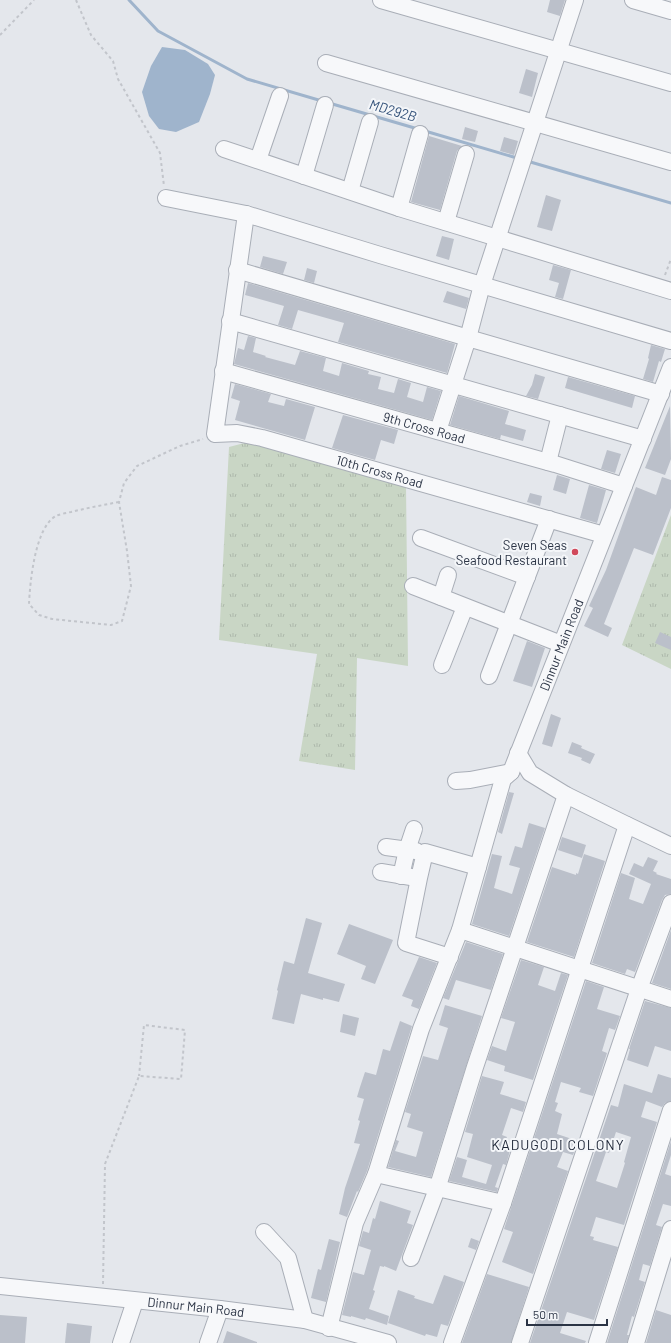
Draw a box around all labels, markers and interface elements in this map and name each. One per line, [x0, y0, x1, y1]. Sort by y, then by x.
water label: MD292B [367, 95, 419, 125]
street label: 9th Cross Road [381, 408, 467, 446]
street label: 10th Cross Road [334, 451, 425, 491]
place label: Seven Seas Seafood Restaurant [456, 537, 567, 568]
marker: Seven Seas Seafood Restaurant [570, 547, 580, 557]
street label: Dinnur Main Road [536, 597, 587, 693]
district label: KADUGODI COLONY [491, 1136, 625, 1153]
street label: Dinnur Main Road [147, 1293, 245, 1320]
scale bar [527, 1301, 607, 1327]
text: 50 m [533, 1307, 558, 1321]

